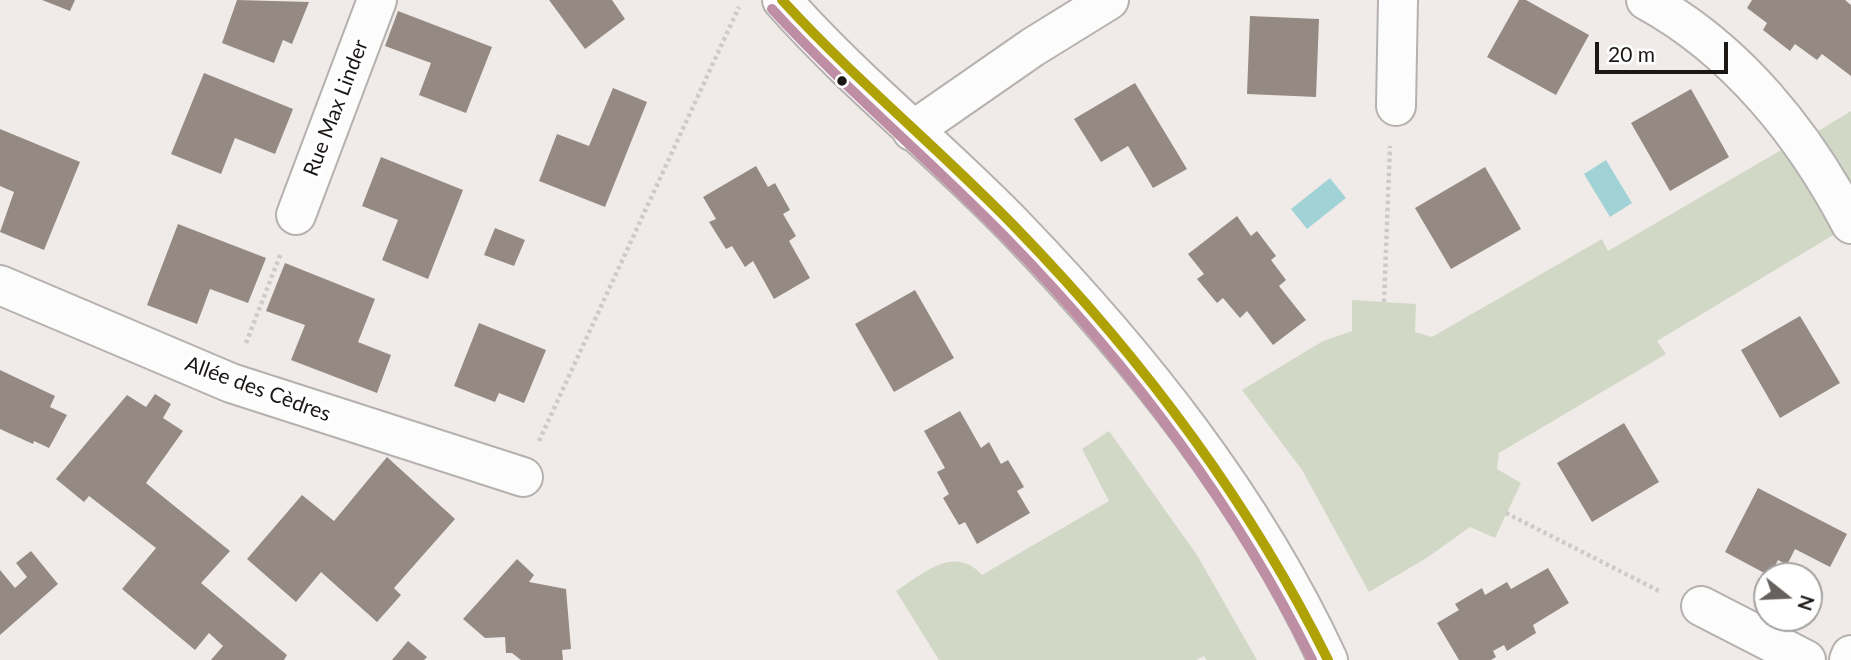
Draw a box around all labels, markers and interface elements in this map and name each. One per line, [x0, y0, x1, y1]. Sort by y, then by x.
scale bar [1599, 28, 1732, 72]
street label: Rue Max Linder [298, 36, 374, 180]
text: 20 m [1608, 41, 1655, 66]
unlabelled marker [835, 74, 849, 88]
street label: Allée des Cèdres [182, 351, 334, 427]
north arrow [1753, 562, 1823, 632]
text: N [1793, 593, 1820, 614]

